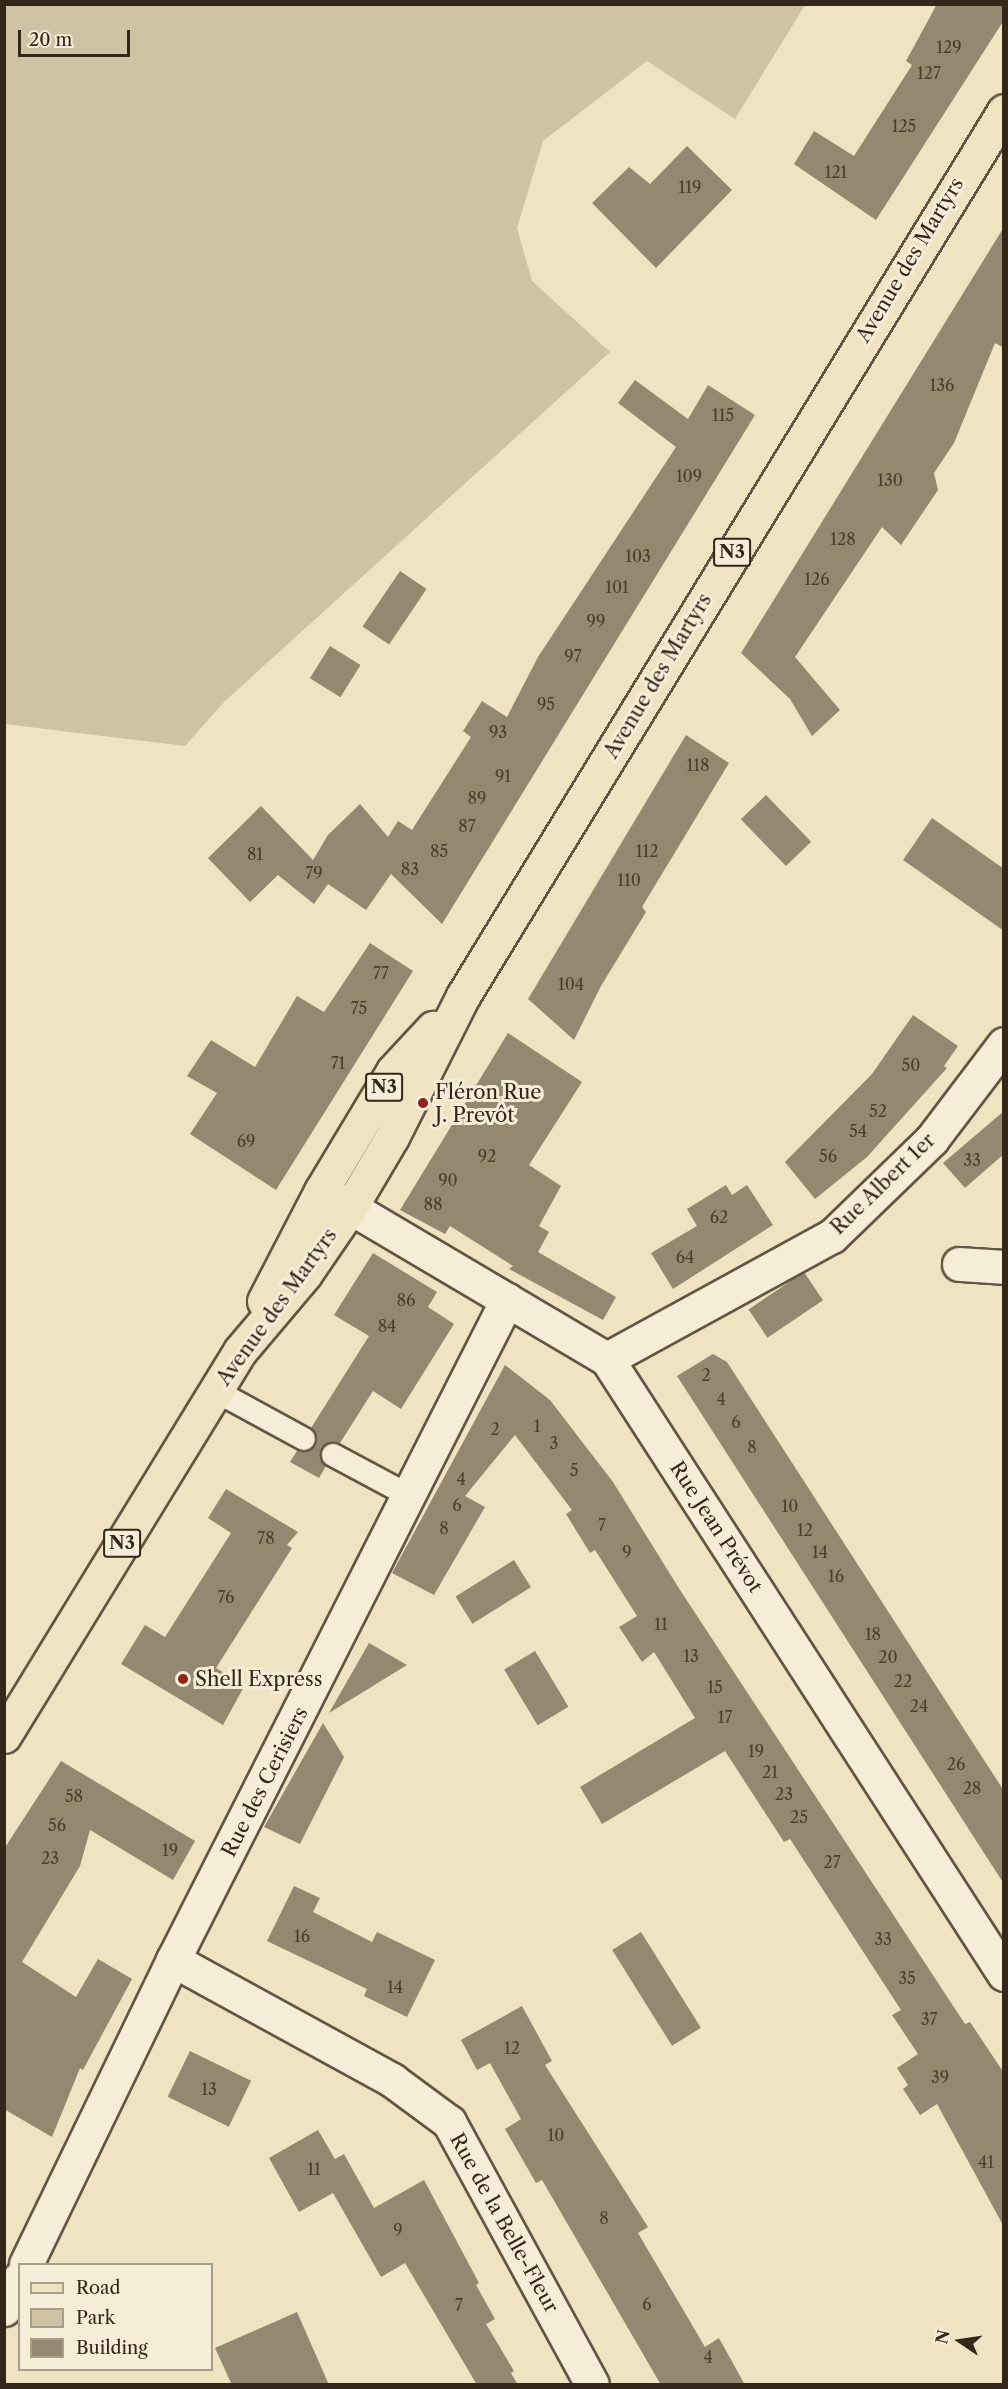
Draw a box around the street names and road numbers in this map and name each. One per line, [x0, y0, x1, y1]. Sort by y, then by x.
street label: Avenue des Martyrs [851, 173, 969, 347]
road number: N3 [712, 537, 752, 567]
street label: Avenue des Martyrs [599, 589, 717, 763]
road number: N3 [364, 1072, 404, 1102]
street label: Rue Albert 1er [826, 1128, 940, 1240]
street label: Avenue des Martyrs [212, 1224, 342, 1390]
street label: Rue Jean Prévot [665, 1457, 767, 1597]
road number: N3 [102, 1528, 142, 1558]
street label: Rue des Cerisiers [217, 1703, 313, 1861]
street label: Rue de la Belle-Fleur [445, 2129, 563, 2317]

